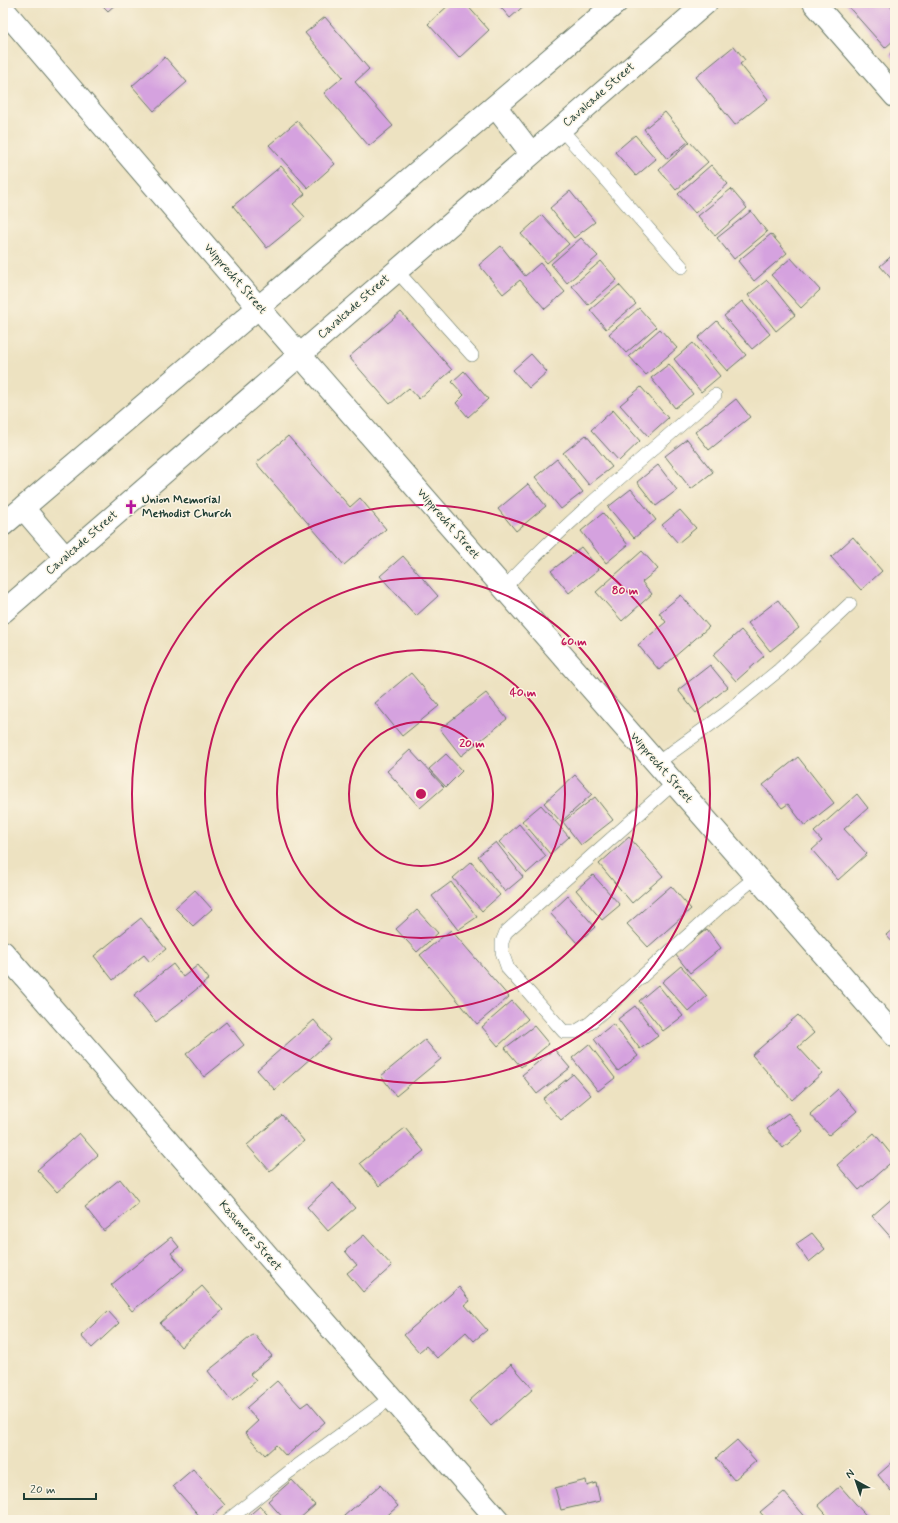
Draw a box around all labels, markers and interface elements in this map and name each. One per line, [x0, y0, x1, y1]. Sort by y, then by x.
street label: Cavalcade Street [559, 59, 639, 131]
street label: Wipprecht Street [200, 240, 270, 318]
street label: Cavalcade Street [314, 271, 394, 343]
street label: Wipprecht Street [413, 485, 483, 563]
place label: Union Memorial Methodist Church [142, 492, 232, 522]
church icon: Union Memorial Methodist Church [123, 499, 139, 515]
street label: Cavalcade Street [42, 507, 122, 579]
text: 80 m [612, 583, 639, 599]
text: 60 m [561, 634, 587, 650]
text: 40 m [510, 685, 537, 701]
street label: Wipprecht Street [626, 729, 696, 807]
text: 20 m [459, 736, 485, 752]
centre of rings [414, 787, 428, 801]
street label: Kashmere Street [215, 1197, 285, 1275]
north arrow [836, 1461, 876, 1501]
text: N [843, 1466, 858, 1482]
scale bar [24, 1475, 96, 1501]
text: 20 m [30, 1482, 56, 1498]

